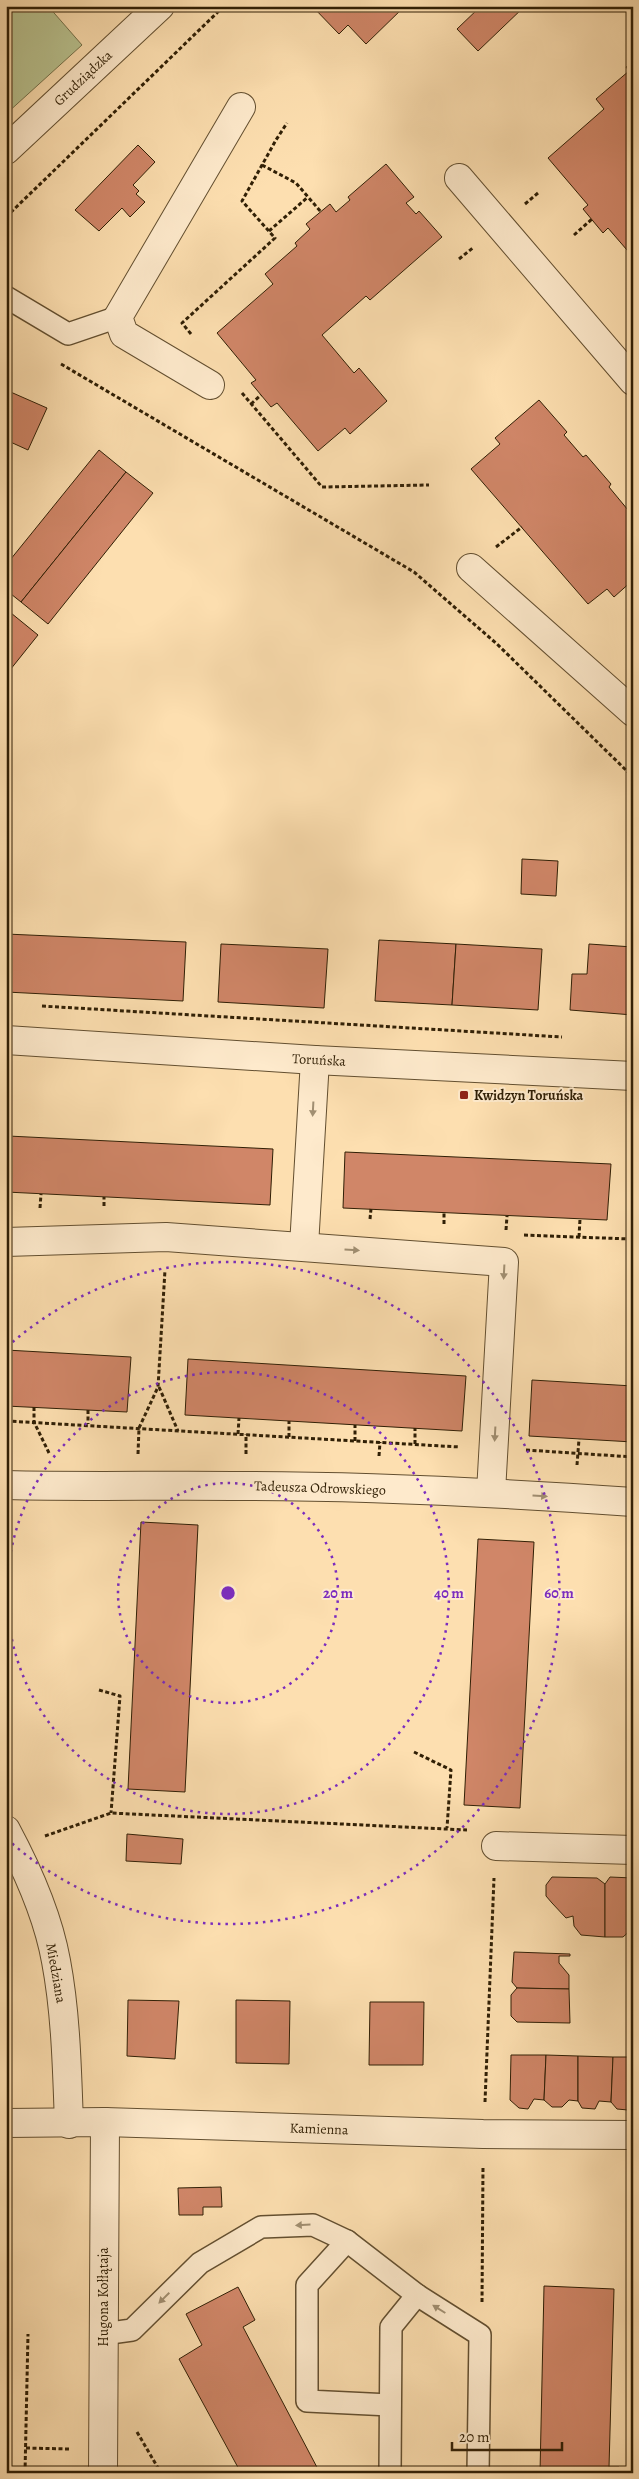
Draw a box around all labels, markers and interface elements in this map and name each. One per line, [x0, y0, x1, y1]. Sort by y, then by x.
street label: Grudziądzka [50, 46, 117, 110]
street label: Toruńska [292, 1049, 347, 1071]
place label: Kwidzyn Toruńska [474, 1086, 583, 1105]
marker: Kwidzyn Toruńska [458, 1089, 470, 1101]
one-way arrow [308, 1101, 316, 1117]
one-way arrow [344, 1246, 360, 1254]
one-way arrow [499, 1264, 507, 1280]
one-way arrow [491, 1426, 499, 1442]
street label: Tadeusza Odrowskiego [254, 1476, 386, 1500]
one-way arrow [532, 1492, 548, 1500]
text: 20 m [323, 1583, 353, 1603]
text: 40 m [434, 1583, 464, 1603]
text: 60 m [544, 1583, 574, 1603]
centre of rings [219, 1584, 237, 1602]
street label: Miedziana [41, 1942, 71, 2005]
street label: Kamienna [289, 2118, 349, 2140]
one-way arrow [295, 2222, 311, 2230]
street label: Hugona Kołłątaja [94, 2247, 113, 2347]
one-way arrow [159, 2292, 171, 2304]
one-way arrow [433, 2304, 446, 2313]
scale bar [452, 2419, 562, 2451]
text: 20 m [459, 2427, 490, 2447]

